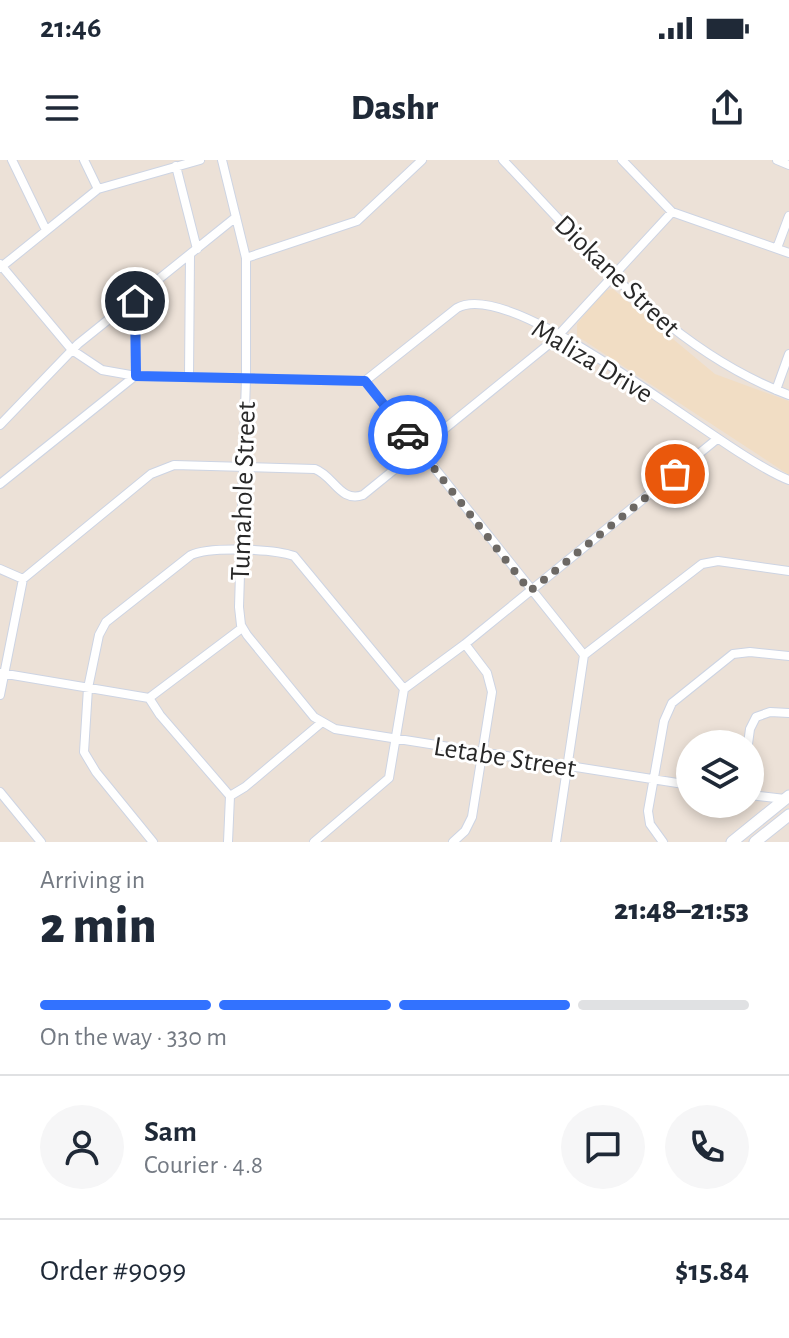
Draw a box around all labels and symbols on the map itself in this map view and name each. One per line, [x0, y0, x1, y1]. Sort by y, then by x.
street label: Diokane Street [549, 210, 684, 343]
pin [101, 267, 169, 335]
street label: Maliza Drive [527, 315, 657, 409]
courier [368, 395, 448, 475]
street label: Tumahole Street [227, 401, 261, 581]
pin [641, 440, 709, 508]
street label: Letabe Street [431, 733, 578, 783]

